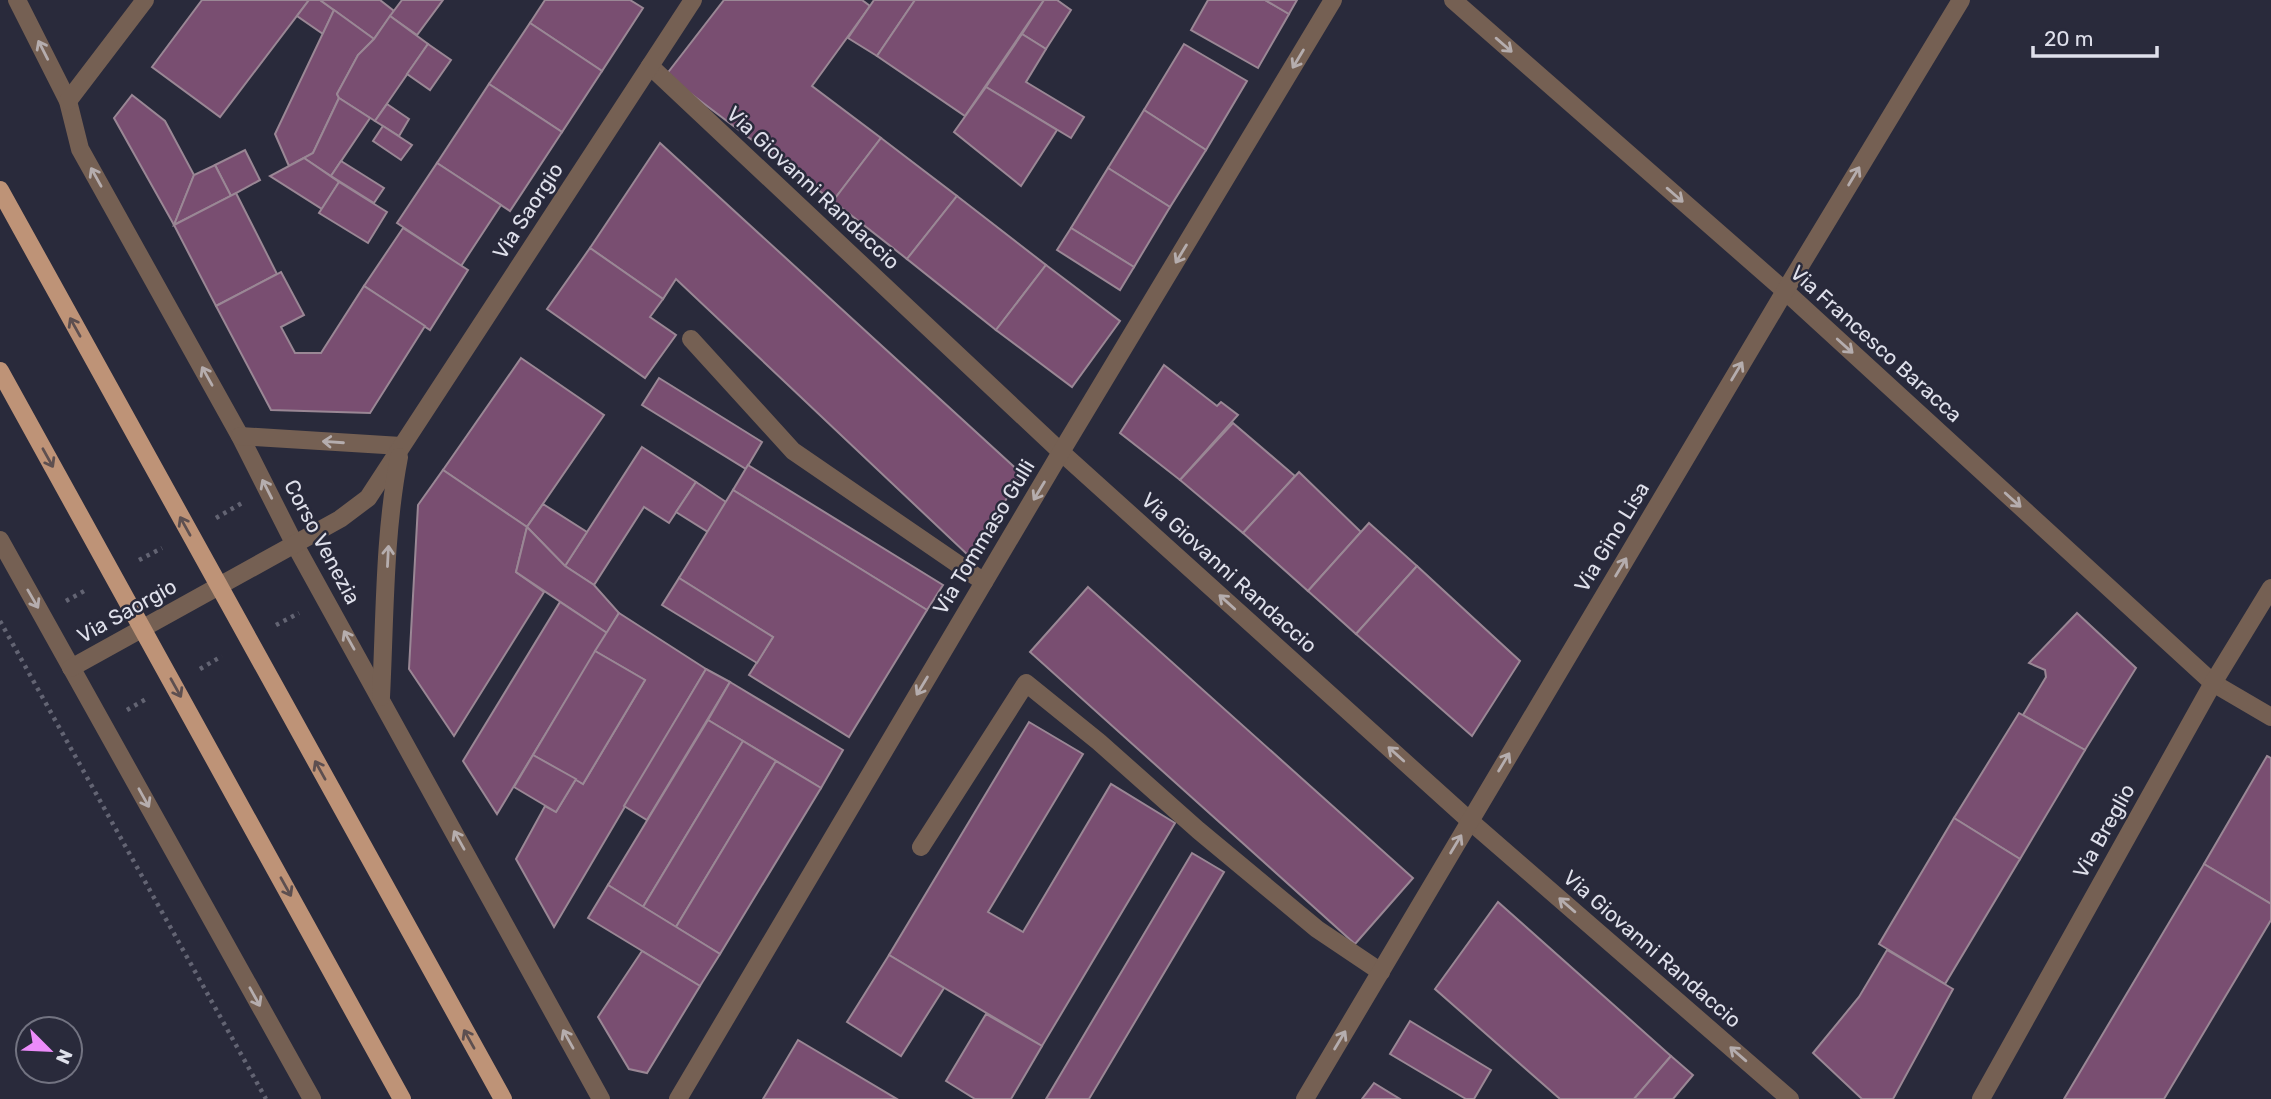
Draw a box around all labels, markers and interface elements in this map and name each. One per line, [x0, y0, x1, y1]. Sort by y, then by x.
scale bar [2033, 14, 2157, 58]
text: 20 m [2044, 26, 2093, 51]
one-way arrow [1495, 37, 1513, 53]
one-way arrow [35, 40, 49, 61]
one-way arrow [1290, 48, 1304, 68]
street label: Via Giovanni Randaccio [722, 101, 905, 274]
street label: Via Saorgio [487, 158, 568, 264]
one-way arrow [1847, 167, 1861, 187]
one-way arrow [89, 168, 103, 188]
one-way arrow [1666, 187, 1684, 203]
one-way arrow [1173, 243, 1187, 263]
street label: Via Francesco Baracca [1785, 260, 1967, 427]
one-way arrow [68, 317, 81, 338]
one-way arrow [1836, 338, 1854, 354]
one-way arrow [1730, 362, 1744, 382]
one-way arrow [200, 366, 213, 387]
one-way arrow [322, 435, 345, 448]
one-way arrow [41, 448, 55, 468]
street label: Via Tommaso Gulli [927, 455, 1040, 619]
street label: Corso Venezia [279, 475, 366, 608]
street label: Via Gino Lisa [1569, 477, 1654, 596]
one-way arrow [260, 479, 274, 500]
one-way arrow [1031, 480, 1045, 500]
street label: Via Giovanni Randaccio [1136, 487, 1322, 658]
one-way arrow [2004, 492, 2022, 508]
one-way arrow [178, 517, 192, 537]
one-way arrow [381, 544, 394, 567]
one-way arrow [1614, 557, 1628, 577]
street label: Via Saorgio [73, 573, 181, 648]
one-way arrow [27, 589, 41, 609]
one-way arrow [1218, 594, 1236, 610]
one-way arrow [342, 631, 356, 651]
one-way arrow [915, 676, 929, 696]
one-way arrow [169, 677, 183, 697]
one-way arrow [1388, 746, 1405, 763]
one-way arrow [1498, 753, 1512, 773]
one-way arrow [313, 761, 327, 781]
street label: Via Breglio [2067, 779, 2140, 882]
one-way arrow [138, 787, 151, 808]
one-way arrow [451, 830, 465, 850]
one-way arrow [1449, 835, 1463, 855]
street label: Via Giovanni Randaccio [1558, 865, 1746, 1033]
one-way arrow [279, 876, 293, 897]
one-way arrow [1558, 897, 1576, 913]
one-way arrow [248, 986, 262, 1006]
north arrow [14, 1015, 84, 1085]
one-way arrow [561, 1029, 574, 1050]
one-way arrow [462, 1030, 476, 1050]
one-way arrow [1333, 1031, 1347, 1051]
text: N [51, 1046, 77, 1068]
one-way arrow [1730, 1046, 1748, 1062]

